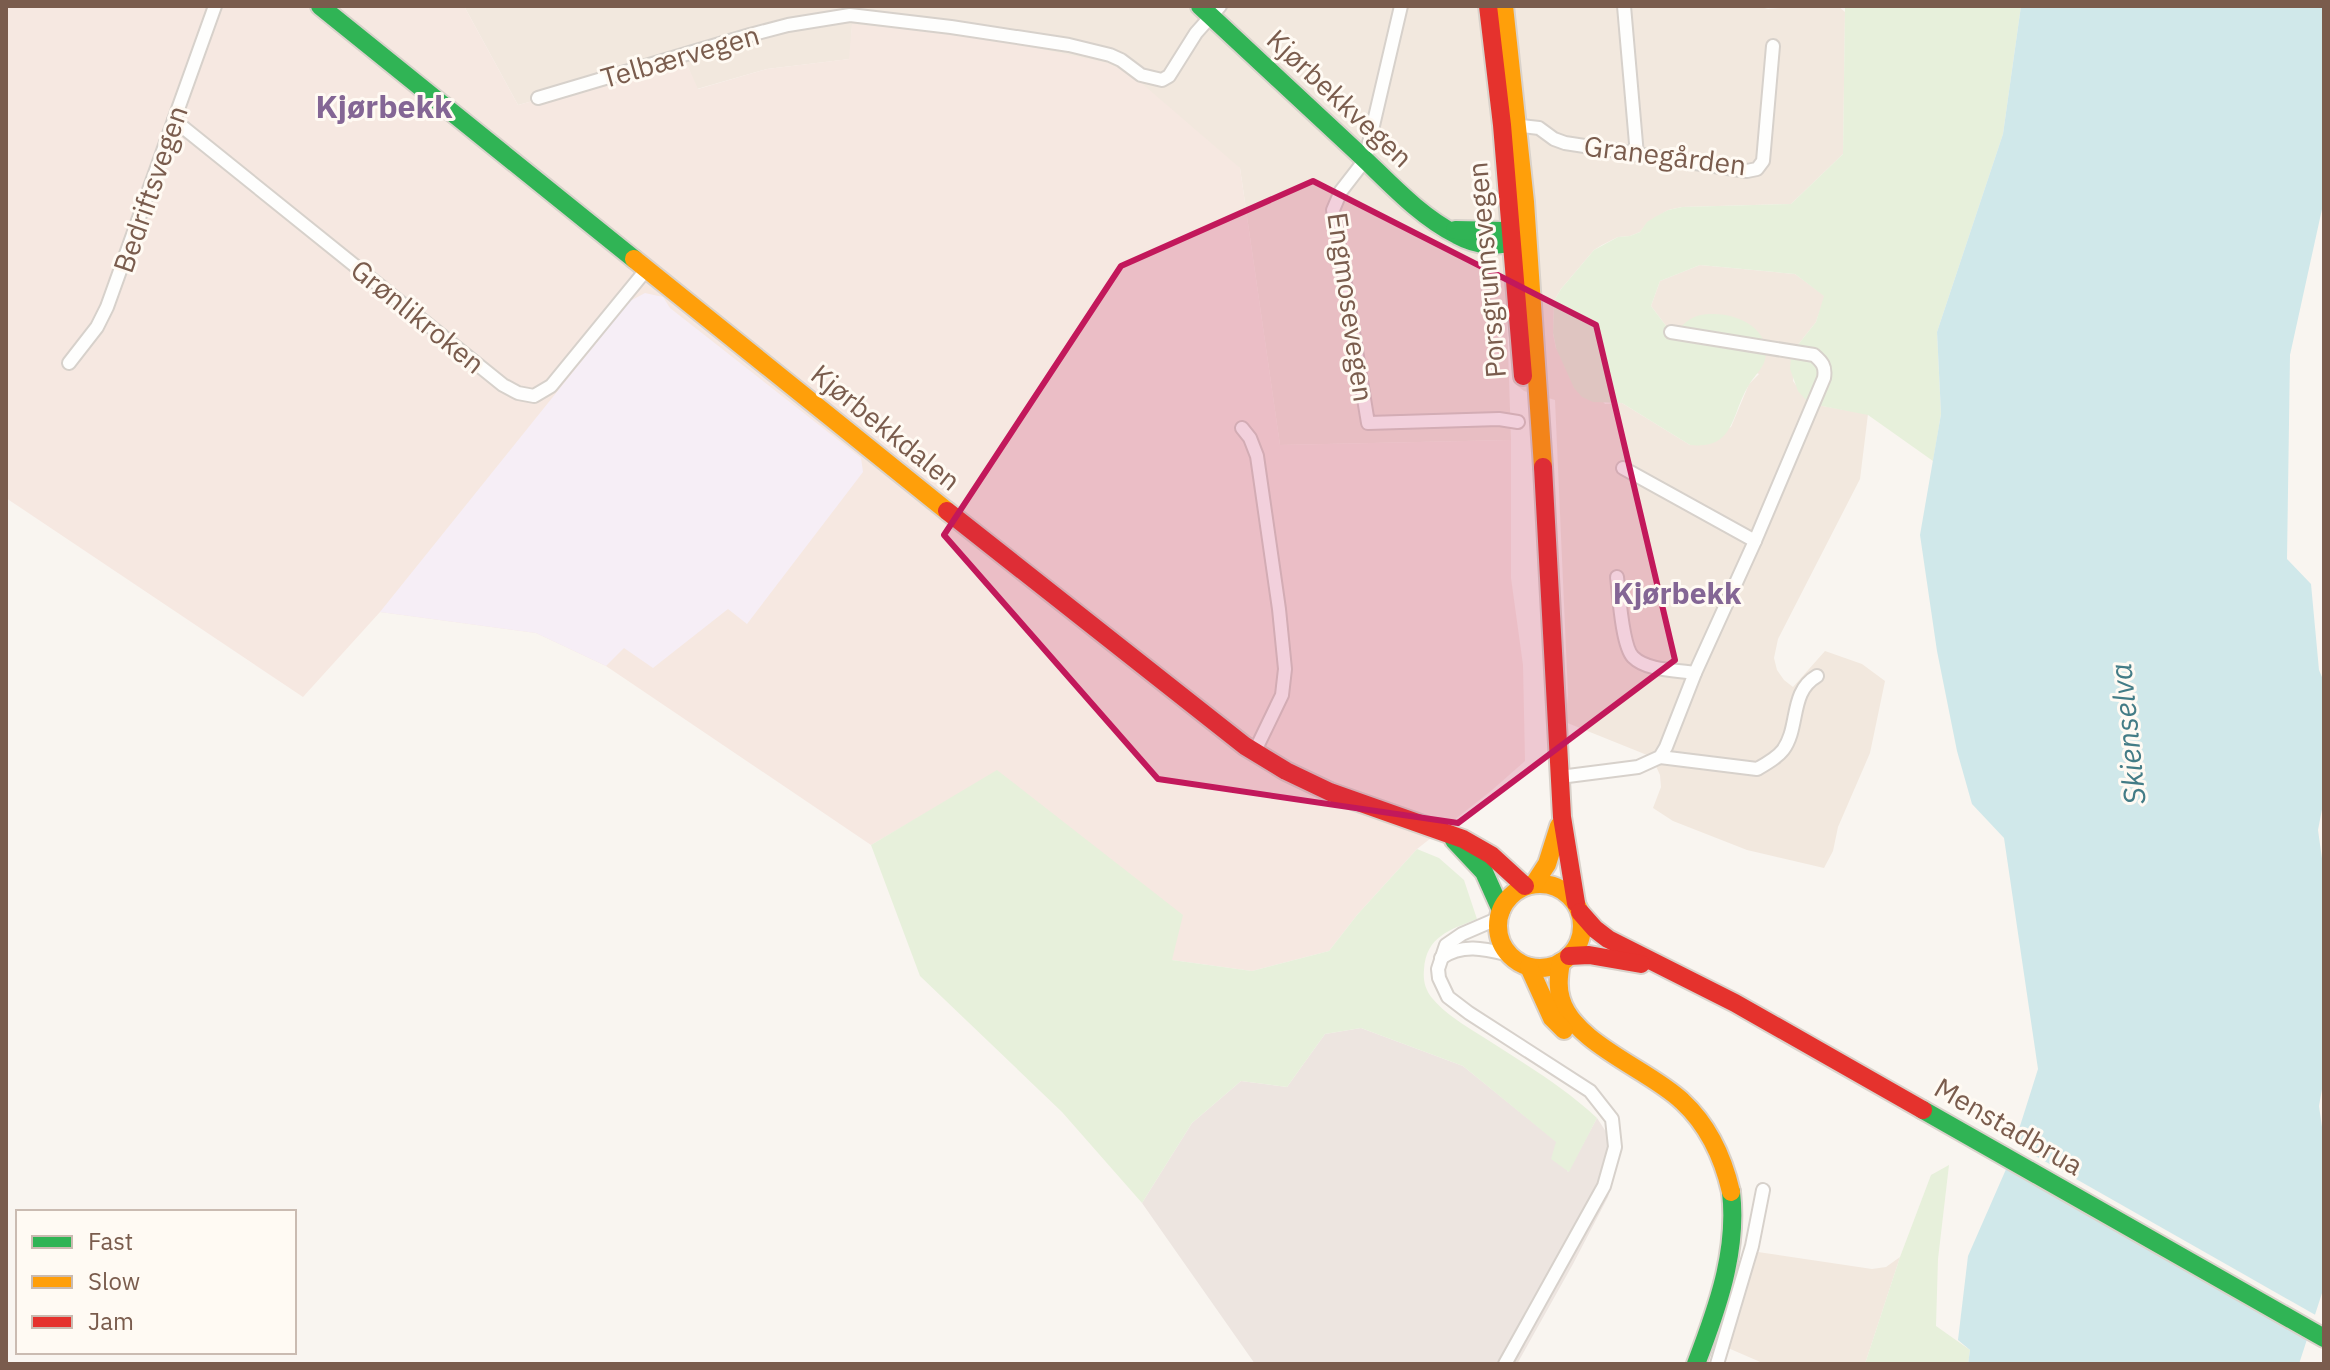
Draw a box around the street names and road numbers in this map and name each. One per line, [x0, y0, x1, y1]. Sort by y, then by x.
street label: Telbærvegen [597, 16, 763, 96]
street label: Kjørbekkvegen [1259, 21, 1421, 175]
street label: Bedriftsvegen [104, 101, 196, 277]
street label: Granegården [1582, 127, 1748, 183]
street label: Porsgrunnsvegen [1458, 161, 1514, 379]
street label: Engmosevegen [1319, 210, 1383, 404]
street label: Grønlikroken [343, 251, 493, 381]
street label: Kjørbekkdalen [804, 355, 968, 499]
street label: Menstadbrua [1928, 1069, 2090, 1184]

